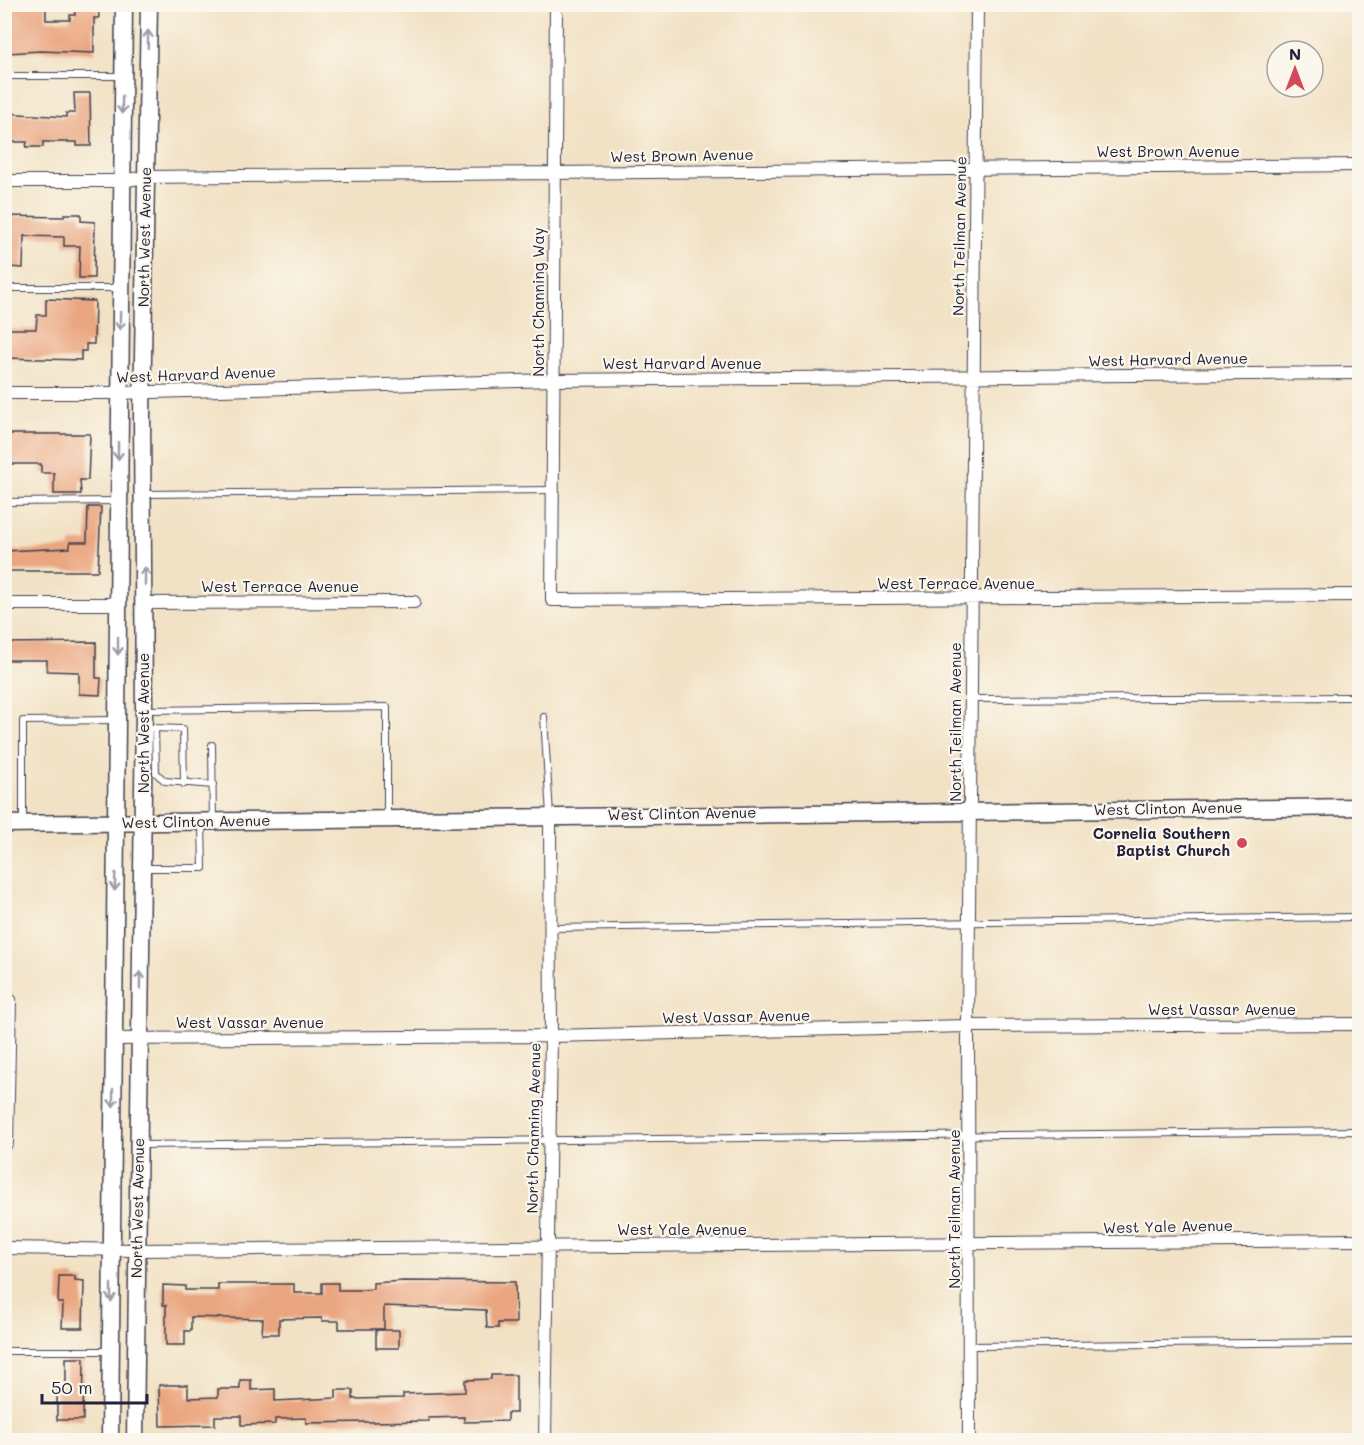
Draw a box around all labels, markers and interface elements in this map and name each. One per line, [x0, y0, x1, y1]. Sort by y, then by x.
one-way arrow [142, 29, 154, 49]
north arrow [1265, 39, 1325, 99]
text: N [1289, 43, 1301, 64]
one-way arrow [117, 94, 128, 114]
street label: West Brown Avenue [1096, 141, 1240, 161]
street label: West Brown Avenue [610, 144, 754, 166]
street label: North Teilman Avenue [948, 156, 970, 316]
street label: North West Avenue [133, 167, 155, 307]
street label: North Channing Way [528, 227, 548, 377]
one-way arrow [114, 310, 126, 330]
street label: West Harvard Avenue [1088, 348, 1248, 370]
street label: West Harvard Avenue [602, 353, 762, 373]
street label: West Harvard Avenue [116, 361, 276, 387]
one-way arrow [112, 441, 124, 461]
one-way arrow [139, 567, 151, 587]
street label: West Terrace Avenue [877, 573, 1035, 593]
street label: West Terrace Avenue [201, 576, 359, 596]
one-way arrow [112, 636, 124, 656]
street label: North Teilman Avenue [945, 642, 965, 802]
street label: North West Avenue [133, 653, 153, 793]
street label: West Clinton Avenue [1093, 797, 1243, 819]
street label: West Clinton Avenue [607, 802, 757, 824]
street label: West Clinton Avenue [121, 810, 271, 832]
place label: Cornelia Southern Baptist Church [1093, 823, 1230, 860]
marker: Cornelia Southern Baptist Church [1235, 836, 1249, 850]
one-way arrow [110, 872, 121, 892]
one-way arrow [134, 971, 146, 991]
street label: West Vassar Avenue [1148, 999, 1296, 1019]
street label: West Vassar Avenue [662, 1005, 810, 1027]
street label: West Vassar Avenue [176, 1012, 324, 1032]
street label: North Channing Avenue [522, 1042, 544, 1214]
one-way arrow [107, 1087, 119, 1107]
street label: North Teilman Avenue [944, 1129, 964, 1289]
street label: North West Avenue [126, 1138, 148, 1278]
street label: West Yale Avenue [1103, 1215, 1233, 1237]
street label: West Yale Avenue [617, 1219, 747, 1239]
one-way arrow [105, 1282, 117, 1302]
scale bar [42, 1367, 147, 1405]
text: 50 m [51, 1375, 93, 1399]

